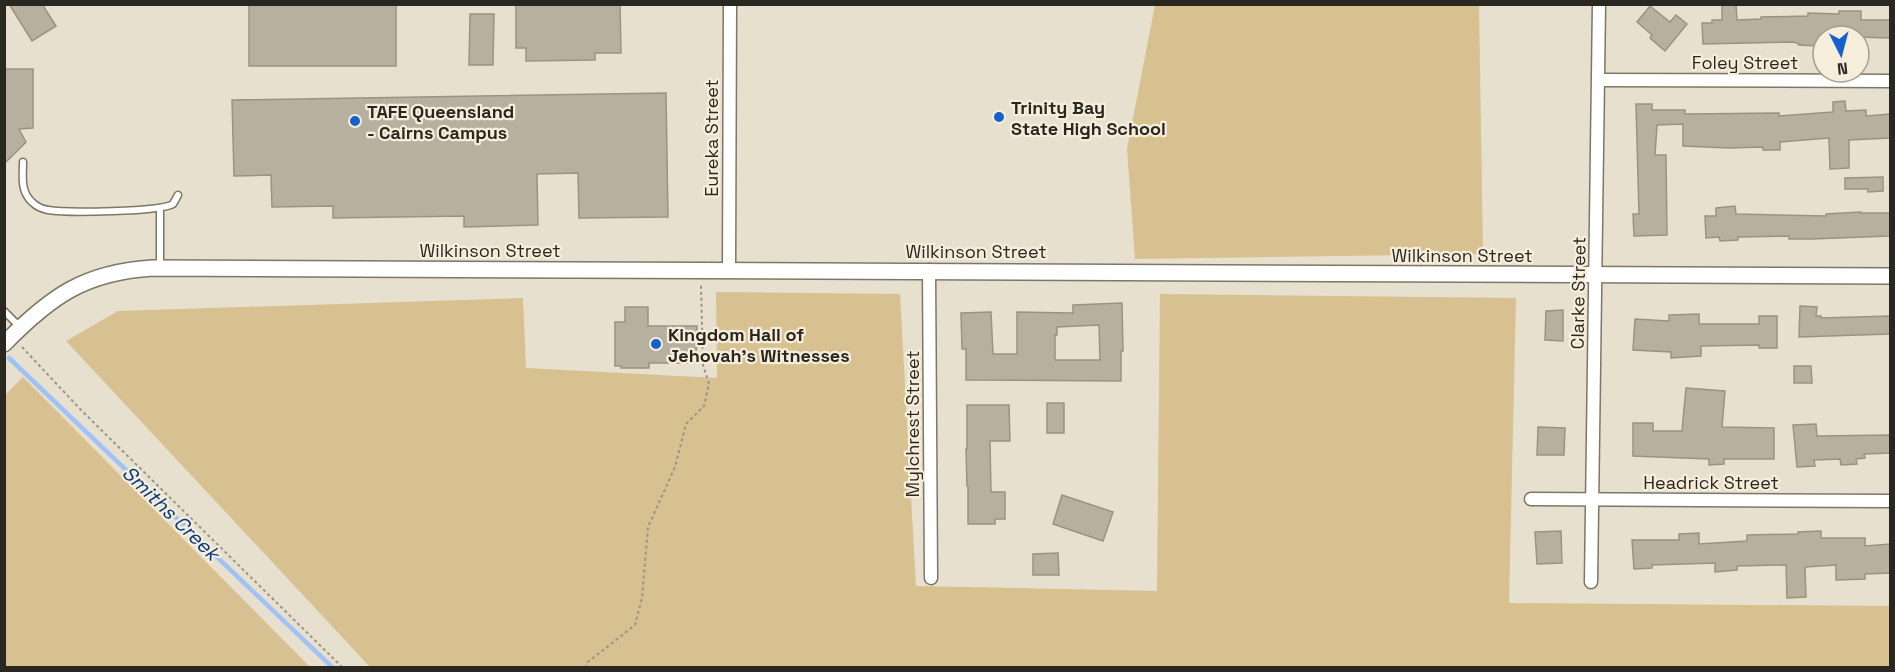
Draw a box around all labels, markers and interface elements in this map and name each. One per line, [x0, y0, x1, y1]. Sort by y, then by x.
north arrow [1811, 24, 1871, 84]
street label: Foley Street [1692, 51, 1798, 74]
text: N [1836, 57, 1849, 79]
street label: Eureka Street [700, 79, 723, 197]
place label: Trinity Bay State High School [1011, 96, 1166, 140]
place label: TAFE Queensland - Cairns Campus [367, 100, 514, 144]
marker: Trinity Bay State High School [992, 110, 1006, 124]
marker: TAFE Queensland - Cairns Campus [348, 114, 362, 128]
street label: Clarke Street [1566, 237, 1590, 349]
street label: Wilkinson Street [420, 239, 560, 262]
street label: Wilkinson Street [906, 240, 1046, 263]
street label: Wilkinson Street [1392, 244, 1532, 267]
place label: Kingdom Hall of Jehovah's Witnesses [668, 323, 850, 367]
marker: Kingdom Hall of Jehovah's Witnesses [649, 337, 663, 351]
street label: Mylchrest Street [901, 350, 924, 498]
water label: Smiths Creek [117, 460, 227, 568]
street label: Headrick Street [1643, 471, 1779, 494]

